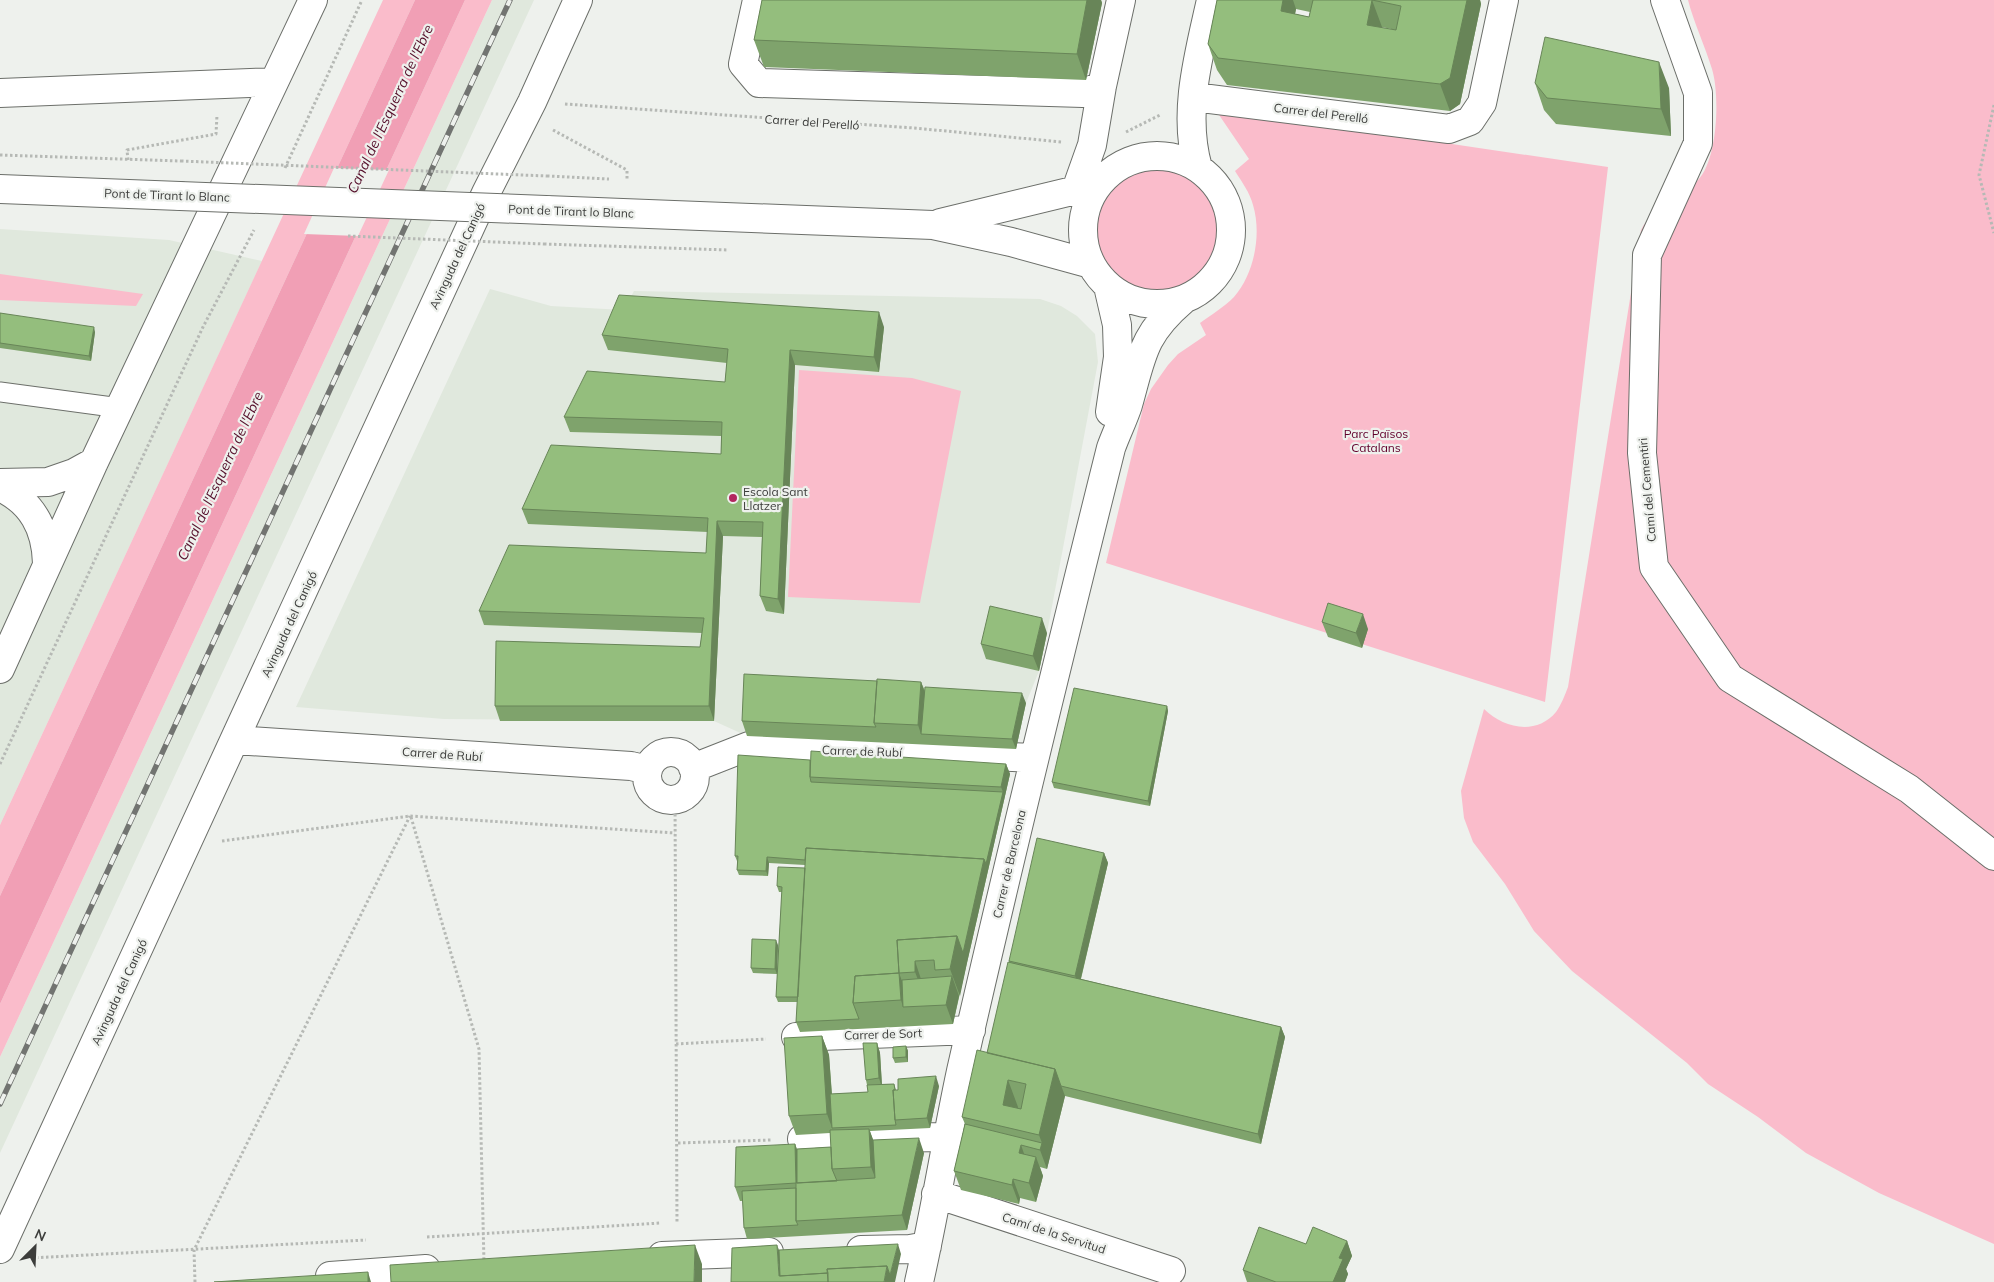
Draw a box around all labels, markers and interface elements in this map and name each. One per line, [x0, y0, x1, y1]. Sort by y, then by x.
water label: Canal de l'Esquerra de l'Ebre [343, 21, 437, 196]
street label: Carrer del Perelló [1273, 100, 1369, 126]
street label: Carrer del Perelló [764, 111, 860, 133]
street label: Pont de Tirant lo Blanc [104, 185, 230, 205]
street label: Avinguda del Canigó [426, 200, 488, 311]
street label: Pont de Tirant lo Blanc [508, 201, 634, 221]
water label: Canal de l'Esquerra de l'Ebre [173, 388, 267, 563]
park label: Parc Països Catalans [1344, 426, 1408, 455]
street label: Camí del Cementiri [1635, 437, 1659, 543]
place label: Escola Sant Llatzer [743, 484, 808, 513]
marker: Escola Sant Llatzer [727, 492, 739, 504]
street label: Avinguda del Canigó [258, 568, 320, 679]
street label: Carrer de Rubí [822, 742, 903, 760]
street label: Carrer de Rubí [402, 744, 484, 764]
street label: Carrer de Barcelona [989, 808, 1029, 920]
street label: Avinguda del Canigó [88, 936, 150, 1047]
street label: Carrer de Sort [844, 1025, 922, 1043]
street label: Camí de la Servitud [1000, 1209, 1108, 1257]
north arrow [10, 1222, 60, 1272]
text: N [32, 1225, 49, 1245]

